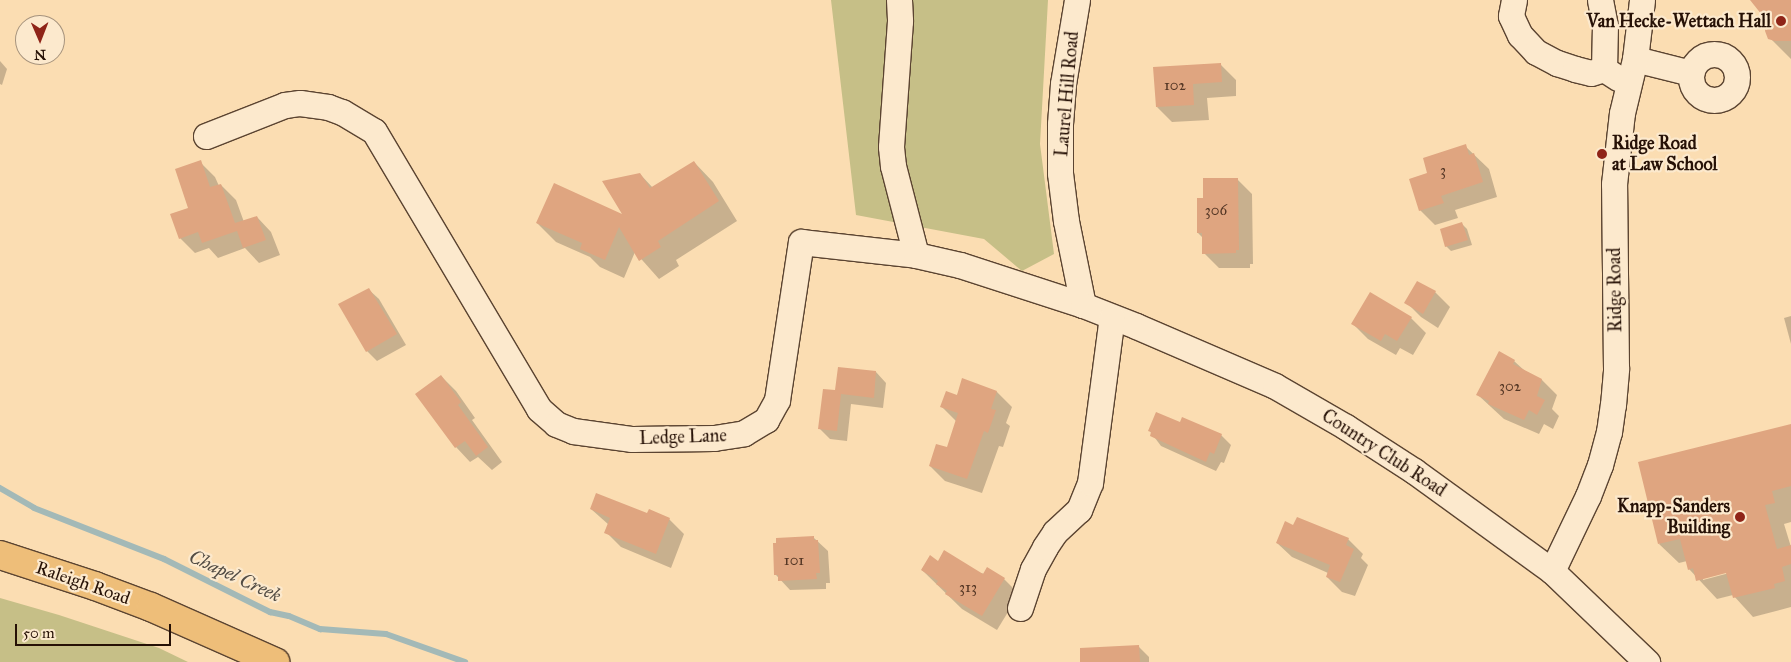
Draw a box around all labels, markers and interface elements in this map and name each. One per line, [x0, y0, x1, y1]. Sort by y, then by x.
place label: Van Hecke-Wettach Hall [1586, 10, 1771, 32]
north arrow [15, 15, 65, 65]
marker: Van Hecke-Wettach Hall [1775, 15, 1787, 27]
street label: Laurel Hill Road [1051, 30, 1083, 158]
text: N [34, 46, 46, 63]
house number: 102 [1164, 77, 1186, 95]
place label: Ridge Road at Law School [1612, 133, 1717, 176]
marker: Ridge Road at Law School [1596, 148, 1608, 160]
house number: 3 [1440, 162, 1446, 180]
house number: 306 [1205, 202, 1227, 220]
street label: Ridge Road [1603, 247, 1627, 333]
house number: 302 [1499, 378, 1521, 396]
street label: Country Club Road [1318, 405, 1450, 501]
street label: Ledge Lane [639, 425, 727, 449]
place label: Knapp-Sanders Building [1617, 496, 1730, 538]
marker: Knapp-Sanders Building [1734, 511, 1746, 523]
water label: Chapel Creek [185, 545, 285, 607]
house number: 101 [784, 552, 804, 570]
street label: Raleigh Road [33, 557, 133, 609]
house number: 313 [959, 579, 977, 597]
scale bar [18, 614, 174, 646]
text: 50 m [23, 624, 55, 642]

